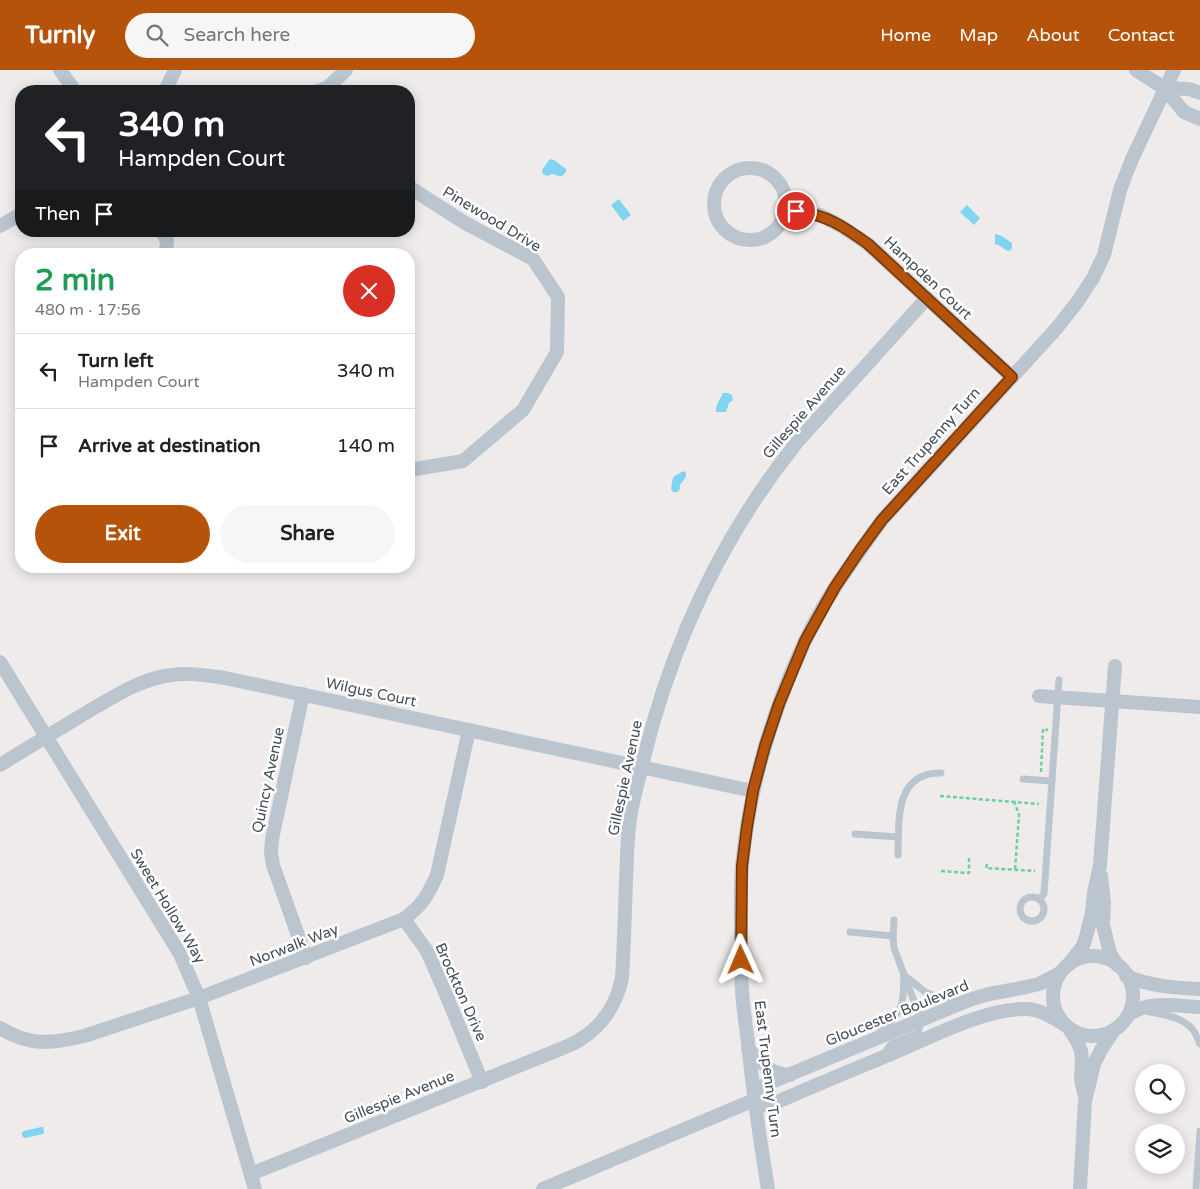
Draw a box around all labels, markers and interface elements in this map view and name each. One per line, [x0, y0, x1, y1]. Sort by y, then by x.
search box [125, 13, 475, 58]
text: Turnly [25, 21, 95, 50]
icon: search [143, 21, 171, 49]
text: Search here [183, 24, 290, 46]
text: Home [880, 24, 931, 46]
text: Map [959, 24, 998, 46]
text: About [1026, 24, 1080, 46]
text: Contact [1108, 24, 1175, 46]
text: 340 m [118, 104, 225, 146]
icon: left [35, 105, 100, 170]
text: Hampden Court [118, 146, 285, 172]
street label: Pinewood Drive [440, 183, 544, 255]
pin [775, 190, 817, 232]
icon: arrive [782, 197, 810, 225]
icon: arrive [90, 200, 118, 228]
text: Then [35, 203, 80, 225]
street label: Hampden Court [880, 233, 976, 324]
text: 2 min [35, 262, 115, 299]
button: close [343, 265, 395, 317]
text: 480 m · 17:56 [35, 300, 141, 320]
text: Turn left [78, 350, 154, 372]
icon: left [35, 357, 63, 385]
text: 340 m [337, 360, 395, 382]
street label: Gillespie Avenue [759, 362, 849, 462]
text: Hampden Court [78, 372, 200, 392]
street label: East Trupenny Turn [878, 384, 984, 498]
icon: arrive [35, 432, 63, 460]
text: Arrive at destination [78, 435, 261, 457]
text: 140 m [337, 435, 395, 457]
button: Exit [35, 505, 210, 563]
button: Share [220, 505, 395, 563]
street label: Wilgus Court [324, 674, 418, 710]
street label: Gillespie Avenue [604, 719, 646, 837]
street label: Quincy Avenue [248, 725, 288, 835]
street label: Sweet Hollow Way [127, 845, 209, 967]
street label: Norwalk Way [247, 920, 341, 970]
position arrow [714, 933, 766, 985]
street label: Brockton Drive [431, 940, 491, 1044]
street label: Gloucester Boulevard [823, 976, 971, 1050]
street label: East Trupenny Turn [751, 999, 785, 1139]
map controls [1135, 1064, 1185, 1174]
button: search [1135, 1064, 1185, 1114]
street label: Gillespie Avenue [341, 1067, 457, 1127]
button: layers [1135, 1124, 1185, 1174]

